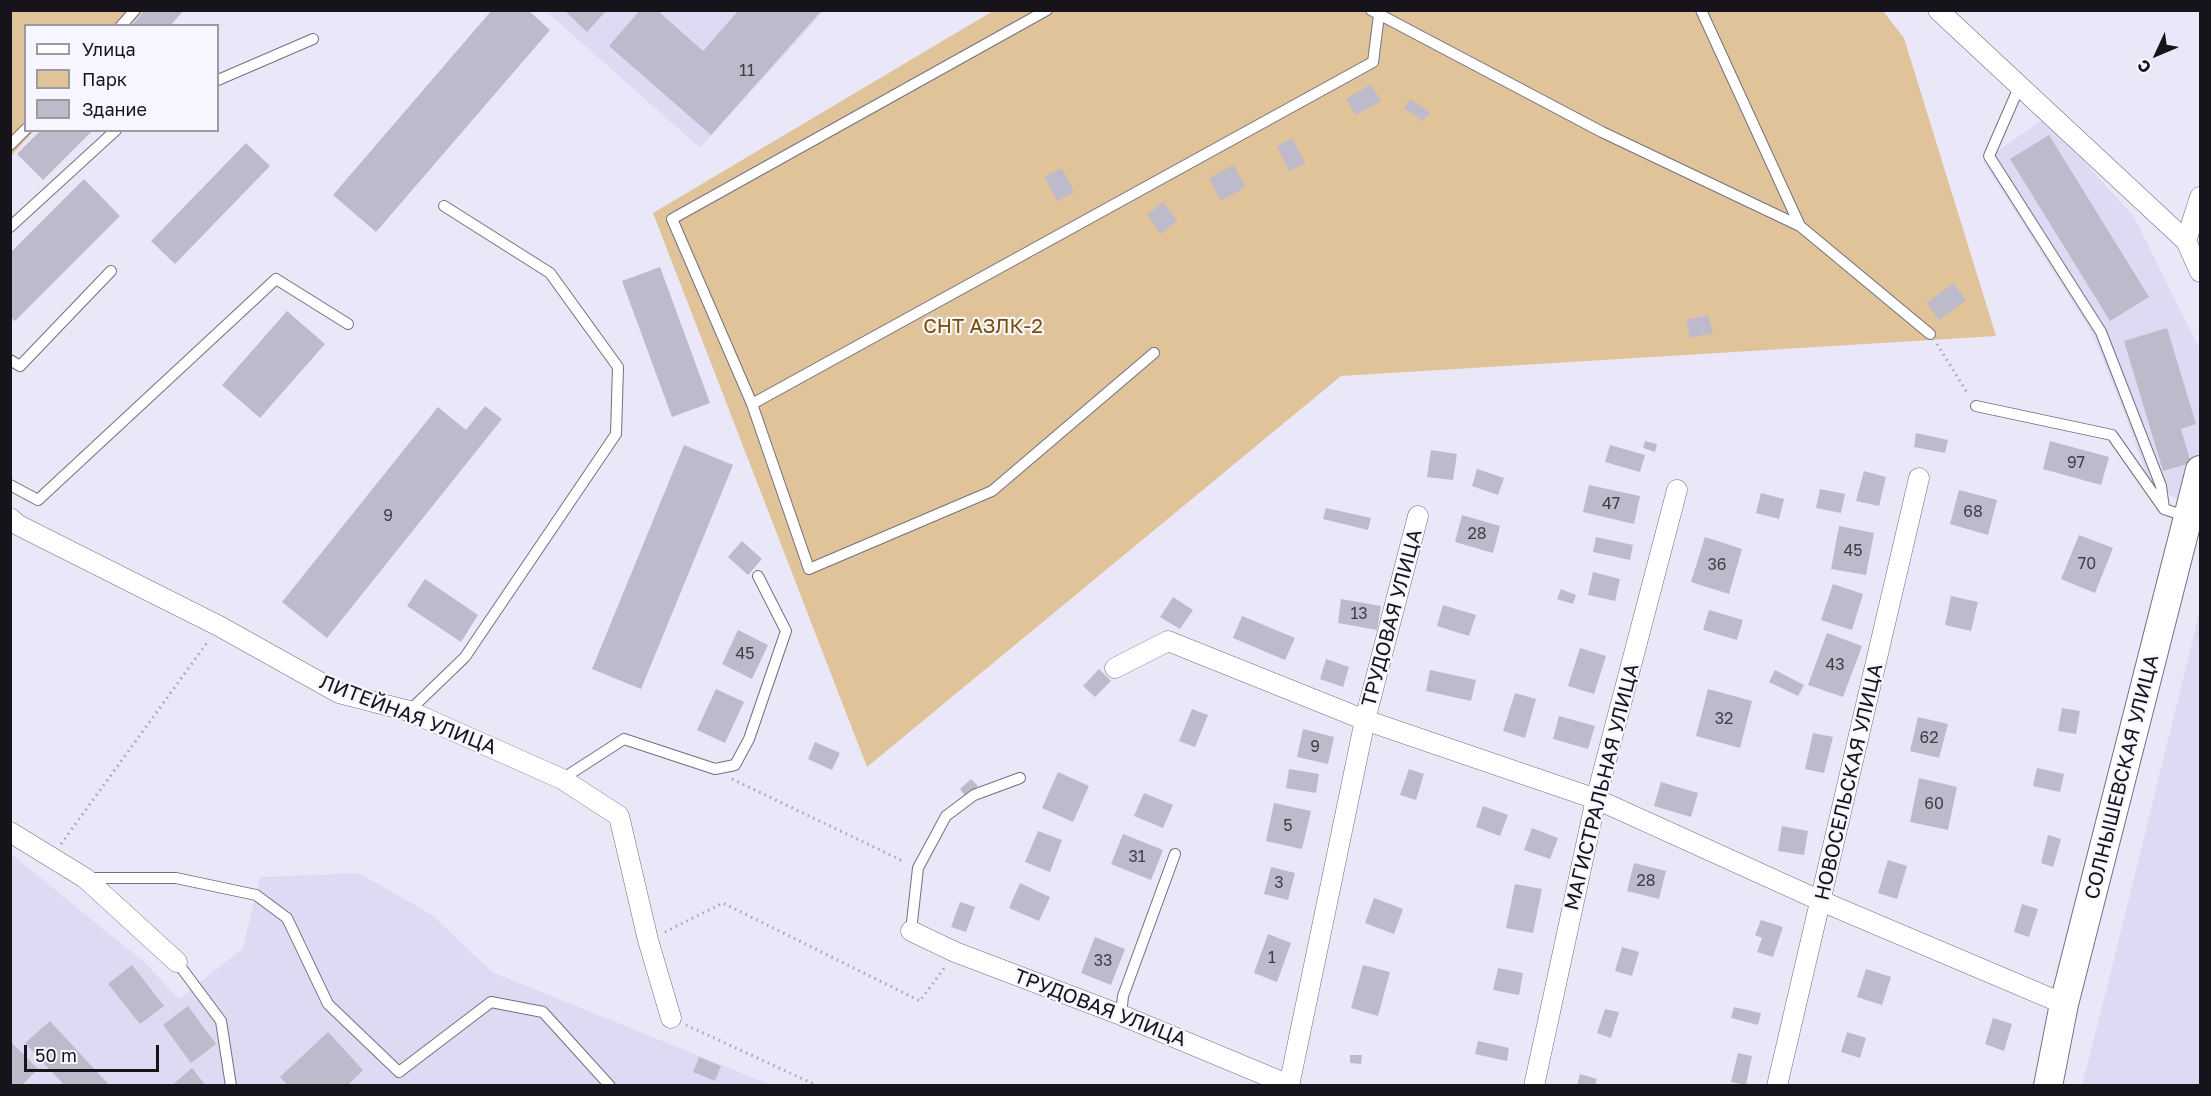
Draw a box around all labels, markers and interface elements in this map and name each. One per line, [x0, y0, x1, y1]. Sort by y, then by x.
legend [24, 24, 219, 132]
north arrow [2127, 24, 2187, 84]
text: Улица [82, 38, 136, 60]
text: С [2133, 55, 2155, 78]
house number: 11 [739, 61, 755, 81]
text: Парк [82, 68, 127, 90]
text: Здание [82, 98, 147, 120]
park label: СНТ АЗЛК-2 [923, 315, 1043, 339]
house number: 97 [2067, 453, 2085, 473]
house number: 47 [1602, 494, 1620, 514]
house number: 68 [1963, 502, 1983, 522]
house number: 9 [383, 506, 393, 526]
house number: 28 [1467, 524, 1487, 544]
street label: ТРУДОВАЯ УЛИЦА [1357, 527, 1427, 709]
house number: 45 [1843, 541, 1863, 561]
house number: 70 [2078, 554, 2096, 574]
house number: 36 [1707, 555, 1727, 575]
house number: 13 [1350, 604, 1368, 624]
house number: 45 [735, 644, 755, 664]
street label: СОЛНЫШЕВСКАЯ УЛИЦА [2080, 652, 2164, 902]
house number: 43 [1825, 655, 1845, 675]
street label: МАГИСТРАЛЬНАЯ УЛИЦА [1560, 661, 1644, 913]
street label: НОВОСЕЛЬСКАЯ УЛИЦА [1810, 661, 1888, 903]
street label: ЛИТЕЙНАЯ УЛИЦА [316, 670, 500, 760]
house number: 32 [1715, 709, 1733, 729]
house number: 62 [1920, 728, 1938, 748]
house number: 9 [1310, 737, 1320, 757]
house number: 60 [1924, 794, 1944, 814]
house number: 5 [1283, 816, 1293, 836]
house number: 31 [1128, 847, 1146, 867]
house number: 28 [1636, 871, 1656, 891]
house number: 3 [1274, 873, 1284, 893]
house number: 1 [1268, 948, 1276, 968]
house number: 33 [1094, 951, 1112, 971]
street label: ТРУДОВАЯ УЛИЦА [1010, 964, 1190, 1052]
scale bar [27, 1033, 162, 1071]
text: 50 m [35, 1044, 77, 1066]

